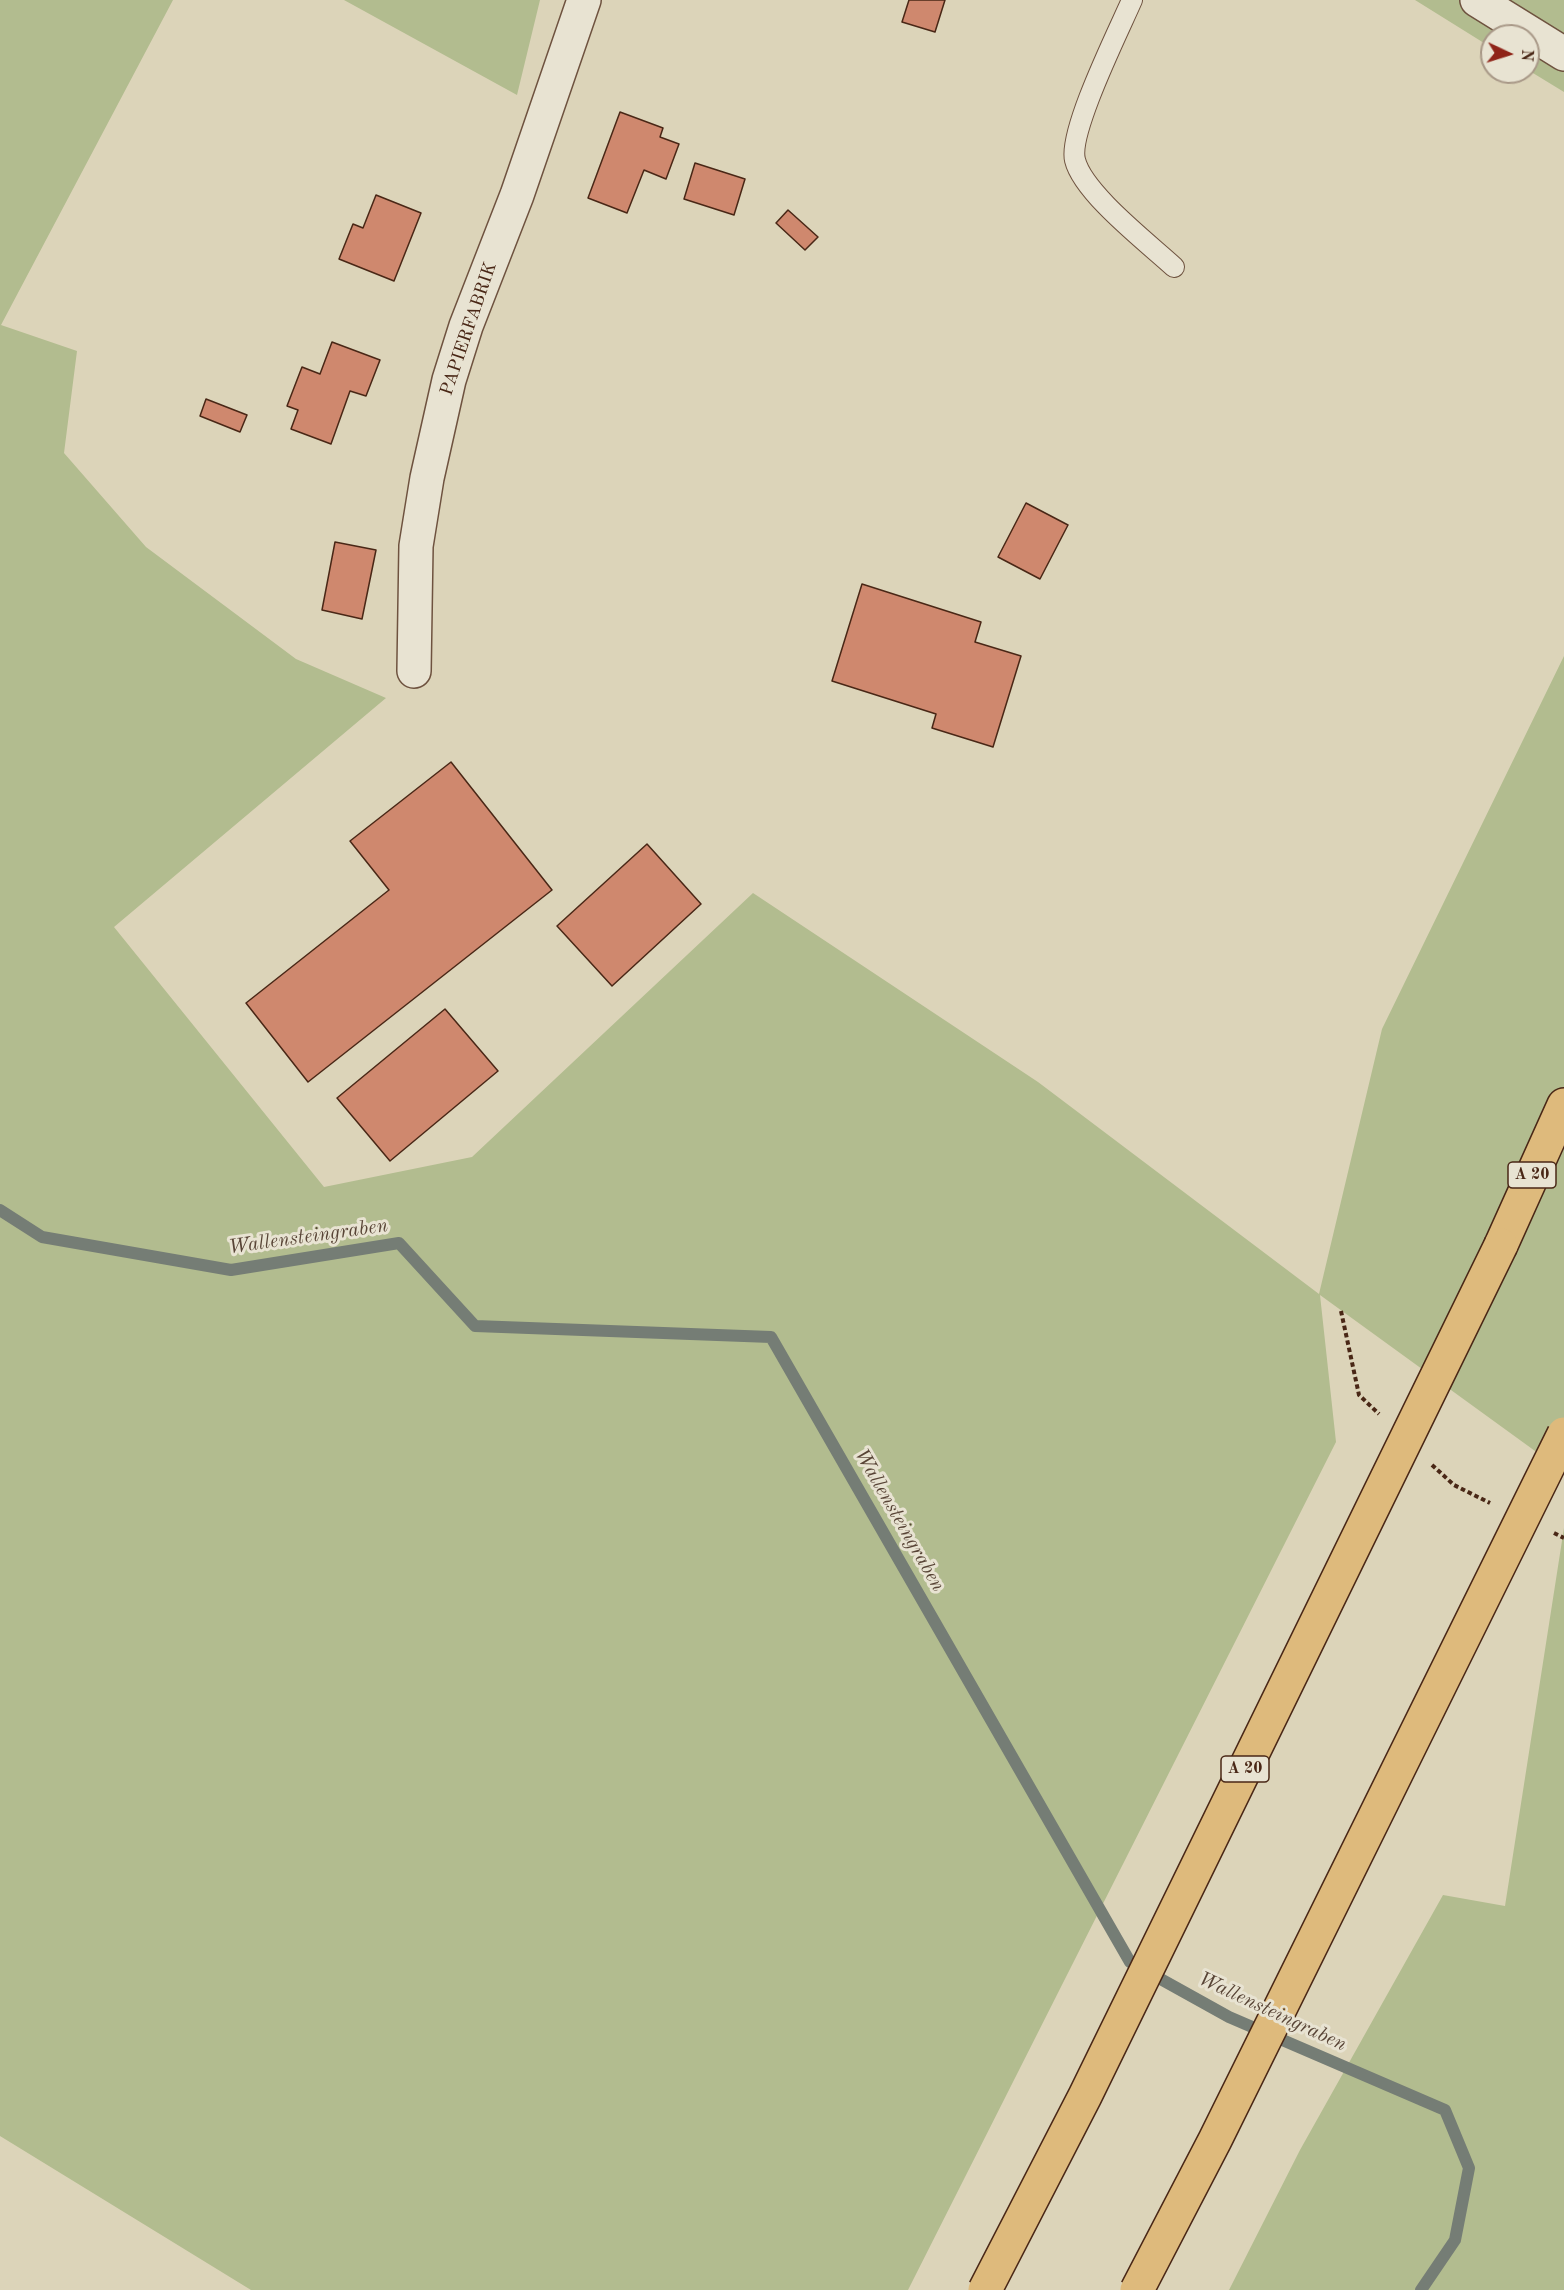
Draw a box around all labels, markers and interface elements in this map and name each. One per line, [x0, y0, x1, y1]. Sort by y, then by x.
north arrow [1480, 24, 1540, 84]
text: N [1518, 48, 1534, 62]
street label: PAPIERFABRIK [436, 259, 502, 399]
road number: A 20 [1508, 1162, 1556, 1188]
water label: Wallensteingraben [227, 1214, 389, 1260]
water label: Wallensteingraben [848, 1444, 950, 1596]
road number: A 20 [1221, 1756, 1269, 1782]
water label: Wallensteingraben [1194, 1967, 1350, 2057]

